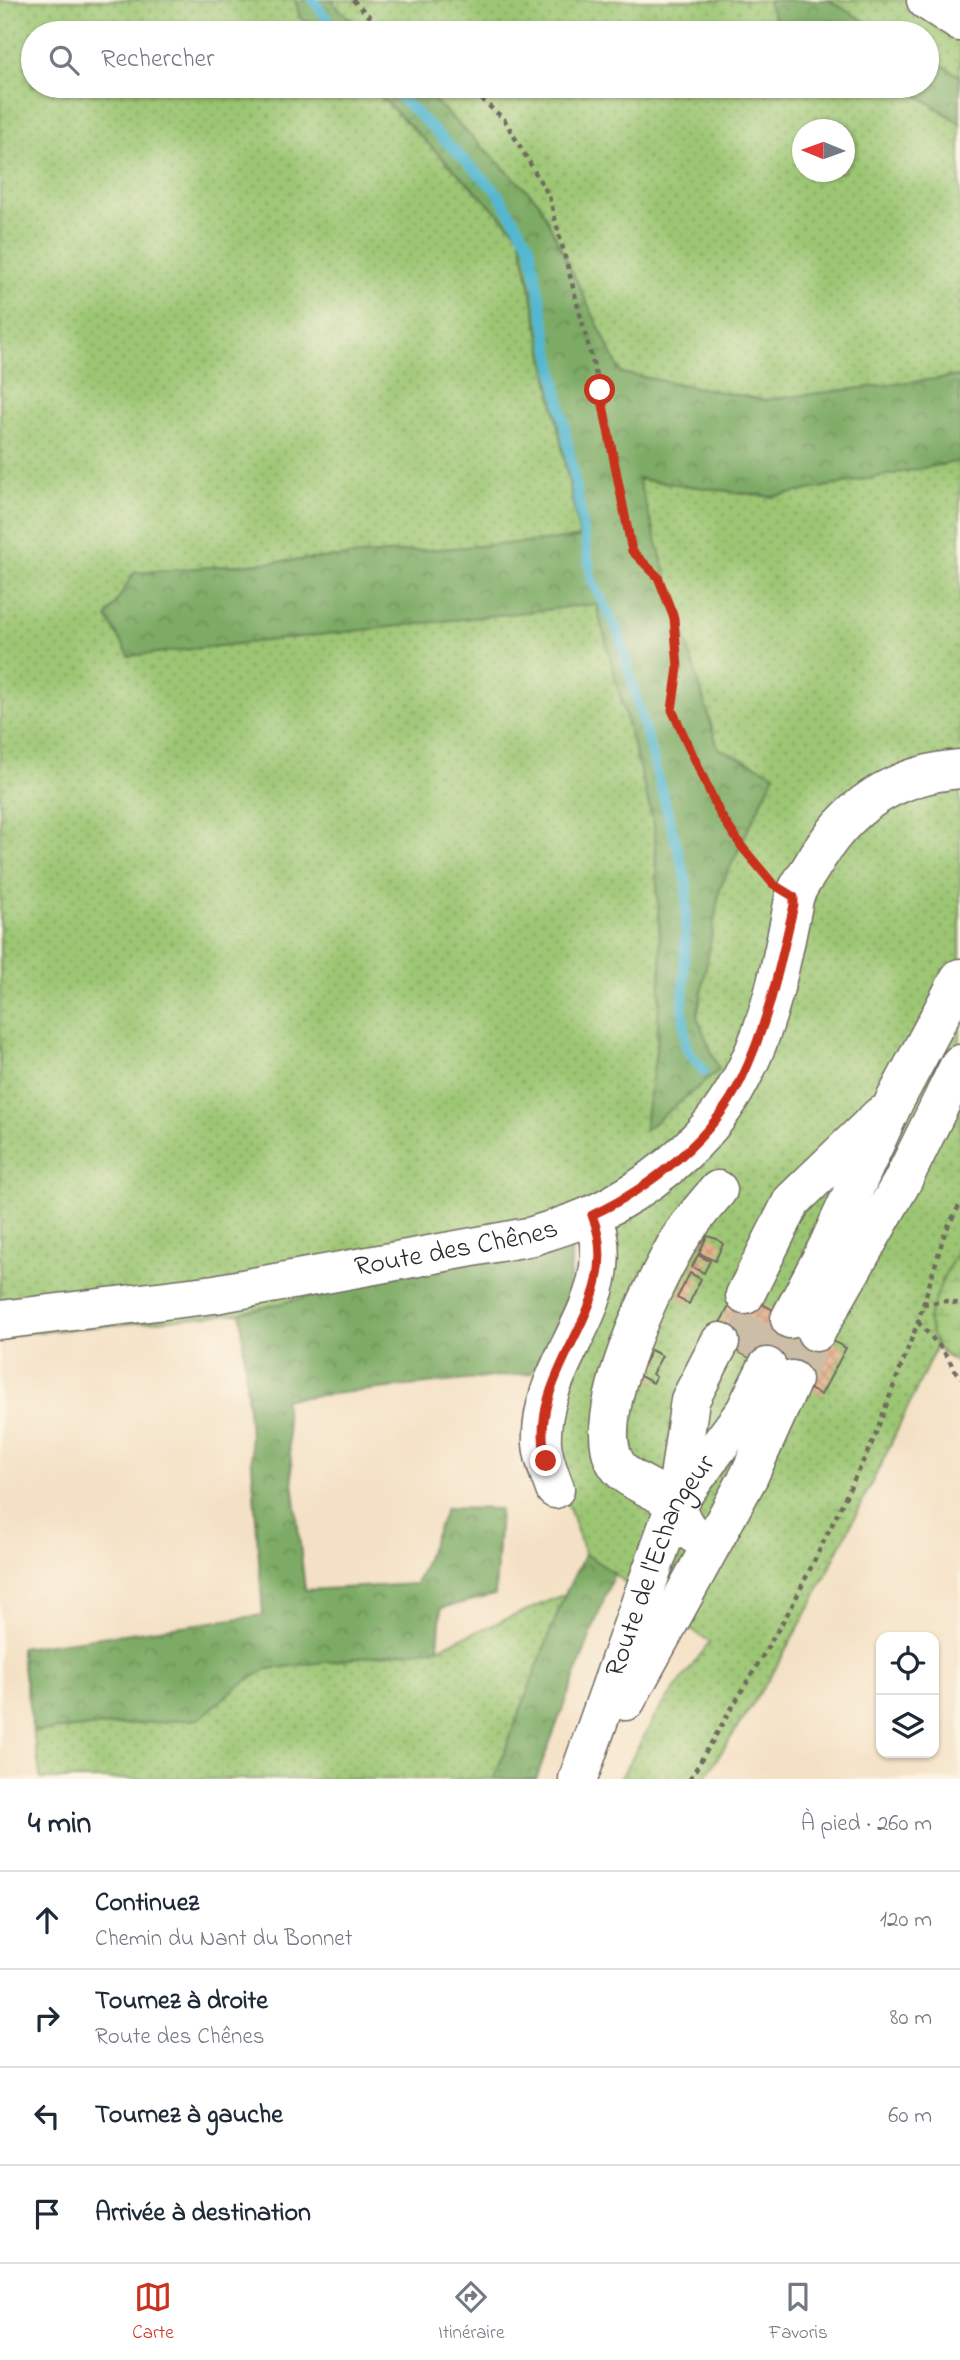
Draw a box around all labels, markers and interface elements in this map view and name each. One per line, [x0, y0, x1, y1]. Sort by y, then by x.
search box [21, 21, 939, 98]
icon: search [45, 41, 83, 79]
text: Rechercher [101, 41, 214, 79]
north arrow [792, 119, 855, 182]
route start [584, 374, 615, 405]
street label: Route des Chênes [351, 1209, 564, 1289]
route end [530, 1445, 561, 1476]
street label: Route de l'Echangeur [595, 1446, 726, 1683]
map controls [876, 1632, 939, 1758]
button: locate [876, 1632, 939, 1695]
button: layers [876, 1695, 939, 1758]
text: 4 min [28, 1803, 91, 1847]
text: À pied · 260 m [801, 1808, 932, 1841]
text: Continuez [95, 1885, 199, 1923]
icon: ahead [28, 1901, 66, 1939]
text: 120 m [880, 1904, 932, 1937]
text: Chemin du Nant du Bonnet [95, 1923, 352, 1956]
text: Tournez à droite [95, 1983, 268, 2021]
icon: right [28, 1999, 66, 2037]
text: 80 m [890, 2002, 932, 2035]
text: Route des Chênes [95, 2021, 264, 2054]
icon: left [28, 2097, 66, 2135]
text: Tournez à gauche [95, 2097, 283, 2135]
text: 60 m [888, 2100, 932, 2133]
icon: arrive [28, 2195, 66, 2233]
text: Arrivée à destination [95, 2195, 311, 2233]
tab: Carte [132, 2278, 174, 2347]
tab: Itinéraire [438, 2278, 504, 2347]
tab: Favoris [769, 2278, 828, 2347]

